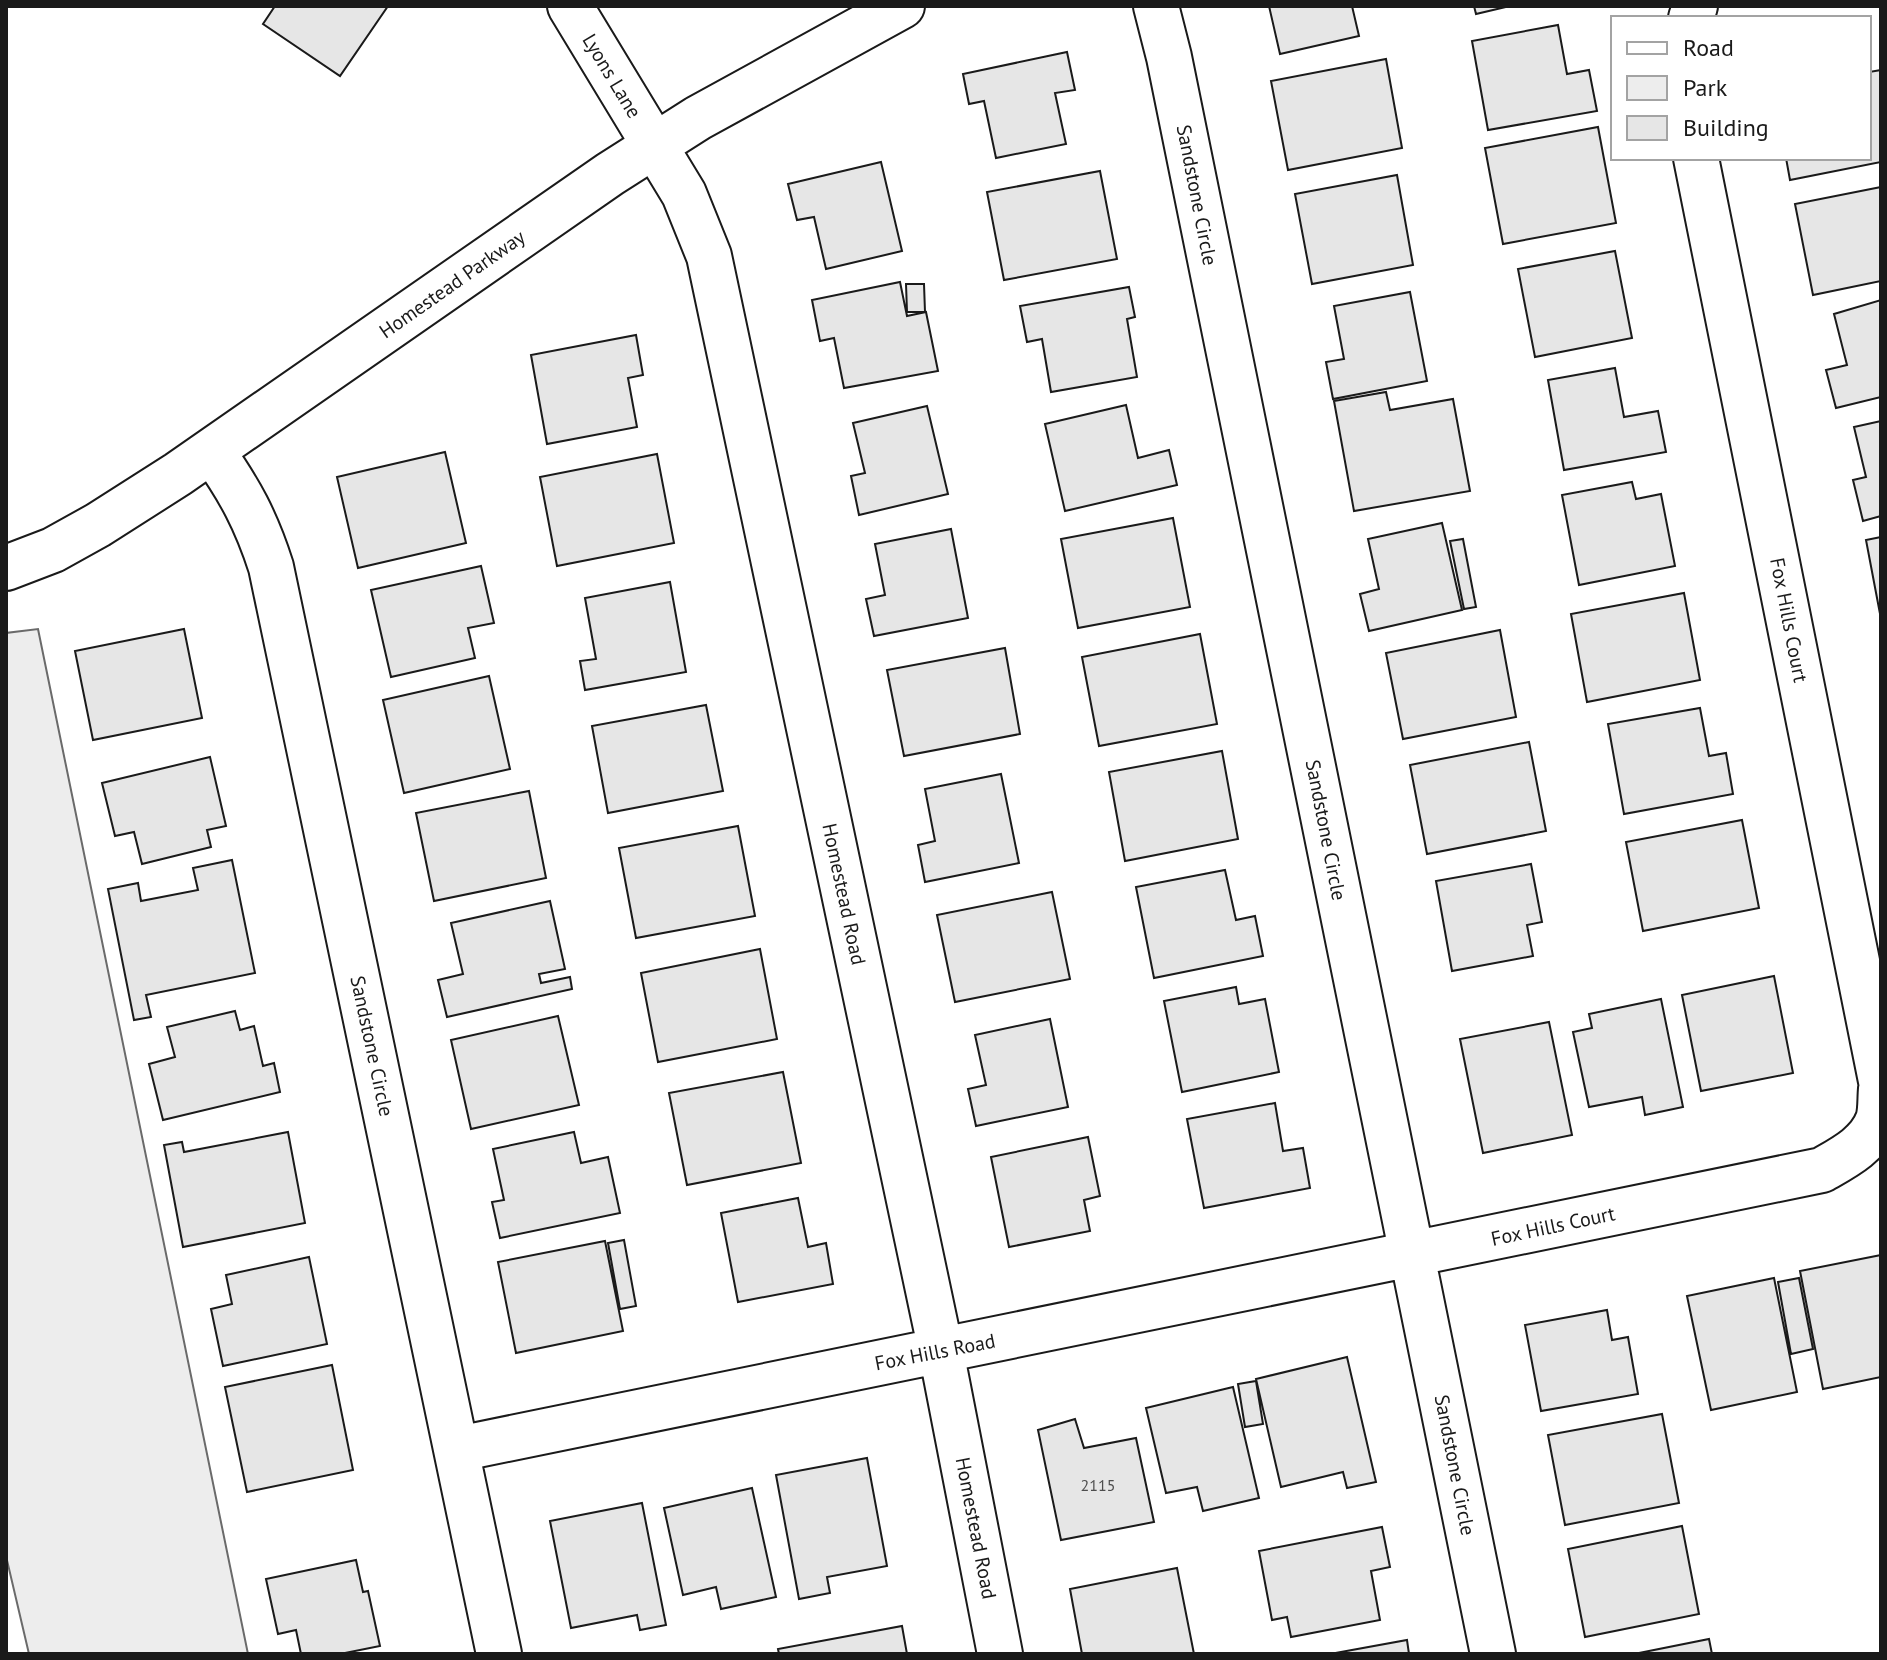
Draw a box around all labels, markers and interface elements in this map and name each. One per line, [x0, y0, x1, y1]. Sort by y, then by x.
legend [1611, 16, 1871, 160]
street label: Lyons Lane [577, 29, 647, 123]
text: Road [1683, 32, 1734, 63]
text: Park [1683, 72, 1728, 103]
text: Building [1683, 112, 1769, 143]
street label: Sandstone Circle [1171, 122, 1223, 268]
street label: Homestead Parkway [374, 224, 531, 344]
street label: Fox Hills Court [1764, 556, 1814, 685]
street label: Sandstone Circle [1300, 757, 1352, 903]
street label: Homestead Road [816, 821, 872, 967]
street label: Sandstone Circle [344, 973, 400, 1119]
street label: Fox Hills Court [1489, 1200, 1618, 1252]
street label: Fox Hills Road [873, 1328, 997, 1376]
street label: Sandstone Circle [1429, 1392, 1481, 1538]
street label: Homestead Road [949, 1455, 1003, 1601]
house number: 2115 [1081, 1475, 1115, 1495]

